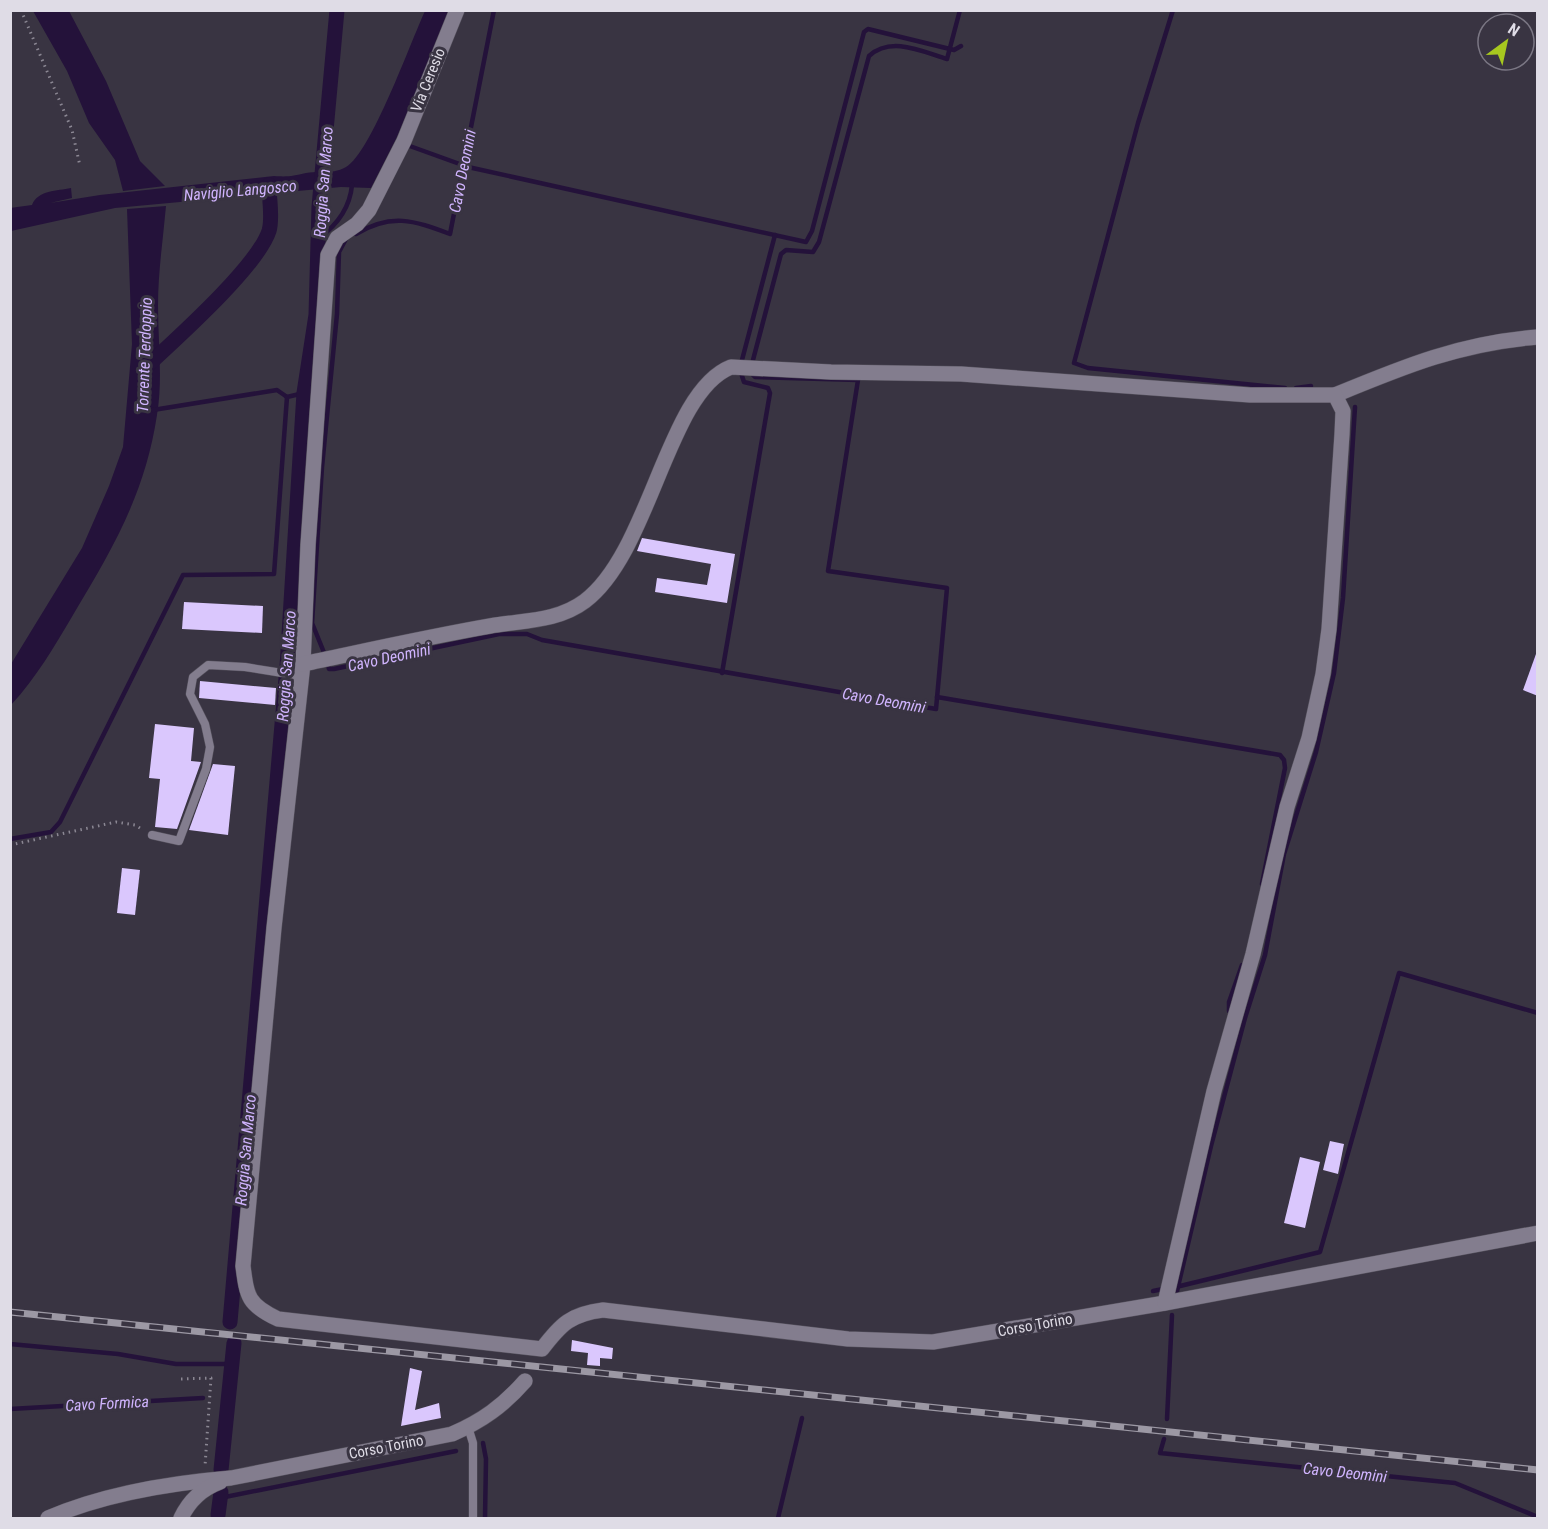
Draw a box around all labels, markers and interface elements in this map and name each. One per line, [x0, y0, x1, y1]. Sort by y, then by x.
north arrow [1476, 12, 1536, 72]
text: N [1505, 19, 1523, 40]
street label: Via Ceresio [407, 45, 449, 115]
water label: Roggia San Marco [310, 126, 337, 238]
water label: Cavo Deomini [445, 127, 480, 214]
water label: Naviglio Langosco [183, 176, 297, 205]
water label: Torrente Terdoppio [133, 297, 156, 413]
water label: Roggia San Marco [273, 610, 300, 722]
water label: Cavo Deomini [346, 639, 433, 676]
water label: Cavo Deomini [841, 684, 928, 717]
water label: Roggia San Marco [231, 1094, 260, 1206]
street label: Corso Torino [996, 1310, 1074, 1340]
water label: Cavo Formica [65, 1392, 149, 1415]
street label: Corso Torino [347, 1431, 425, 1463]
water label: Cavo Deomini [1302, 1459, 1388, 1486]

